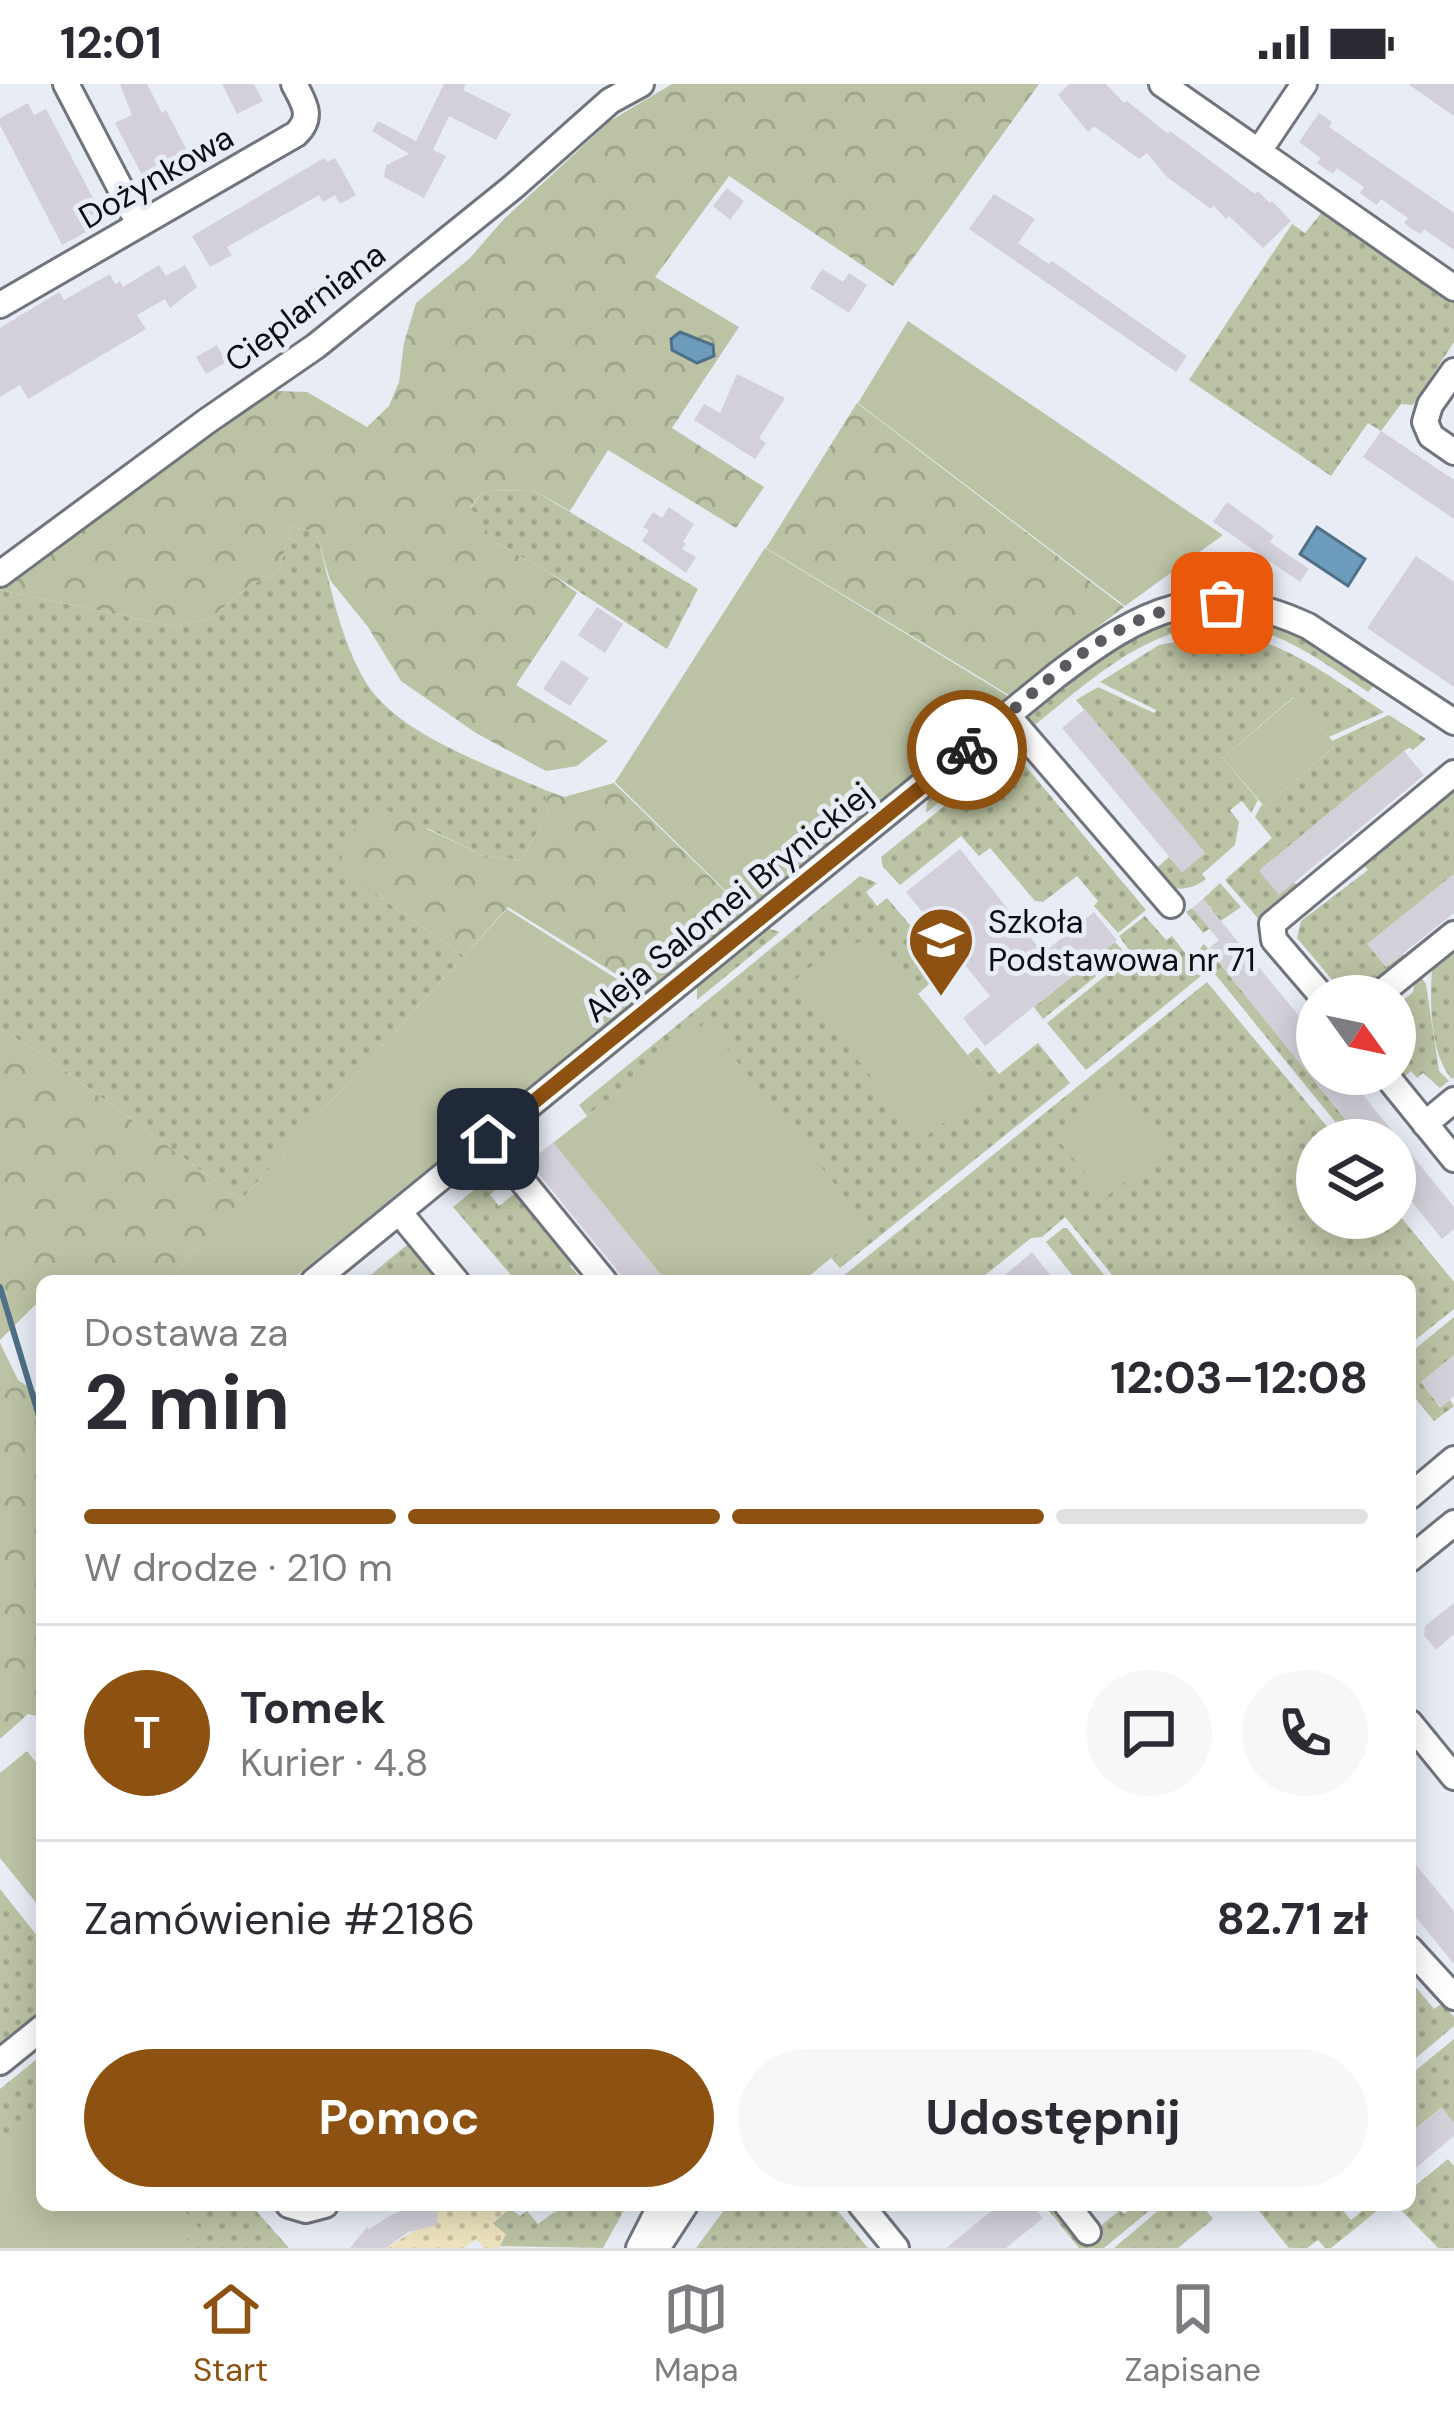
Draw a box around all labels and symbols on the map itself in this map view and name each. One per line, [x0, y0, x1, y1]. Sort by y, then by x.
street label: Dożynkowa [71, 115, 241, 239]
street label: Cieplarniana [216, 233, 394, 381]
pin [1171, 552, 1273, 654]
courier [907, 690, 1027, 810]
street label: Aleja Salomei Brynickiej [575, 772, 881, 1032]
place label: Szkoła Podstawowa nr 71 [988, 900, 1256, 981]
school or university icon: Szkoła Podstawowa nr 71 [906, 905, 976, 999]
north arrow [1296, 975, 1416, 1095]
pin [437, 1088, 539, 1190]

